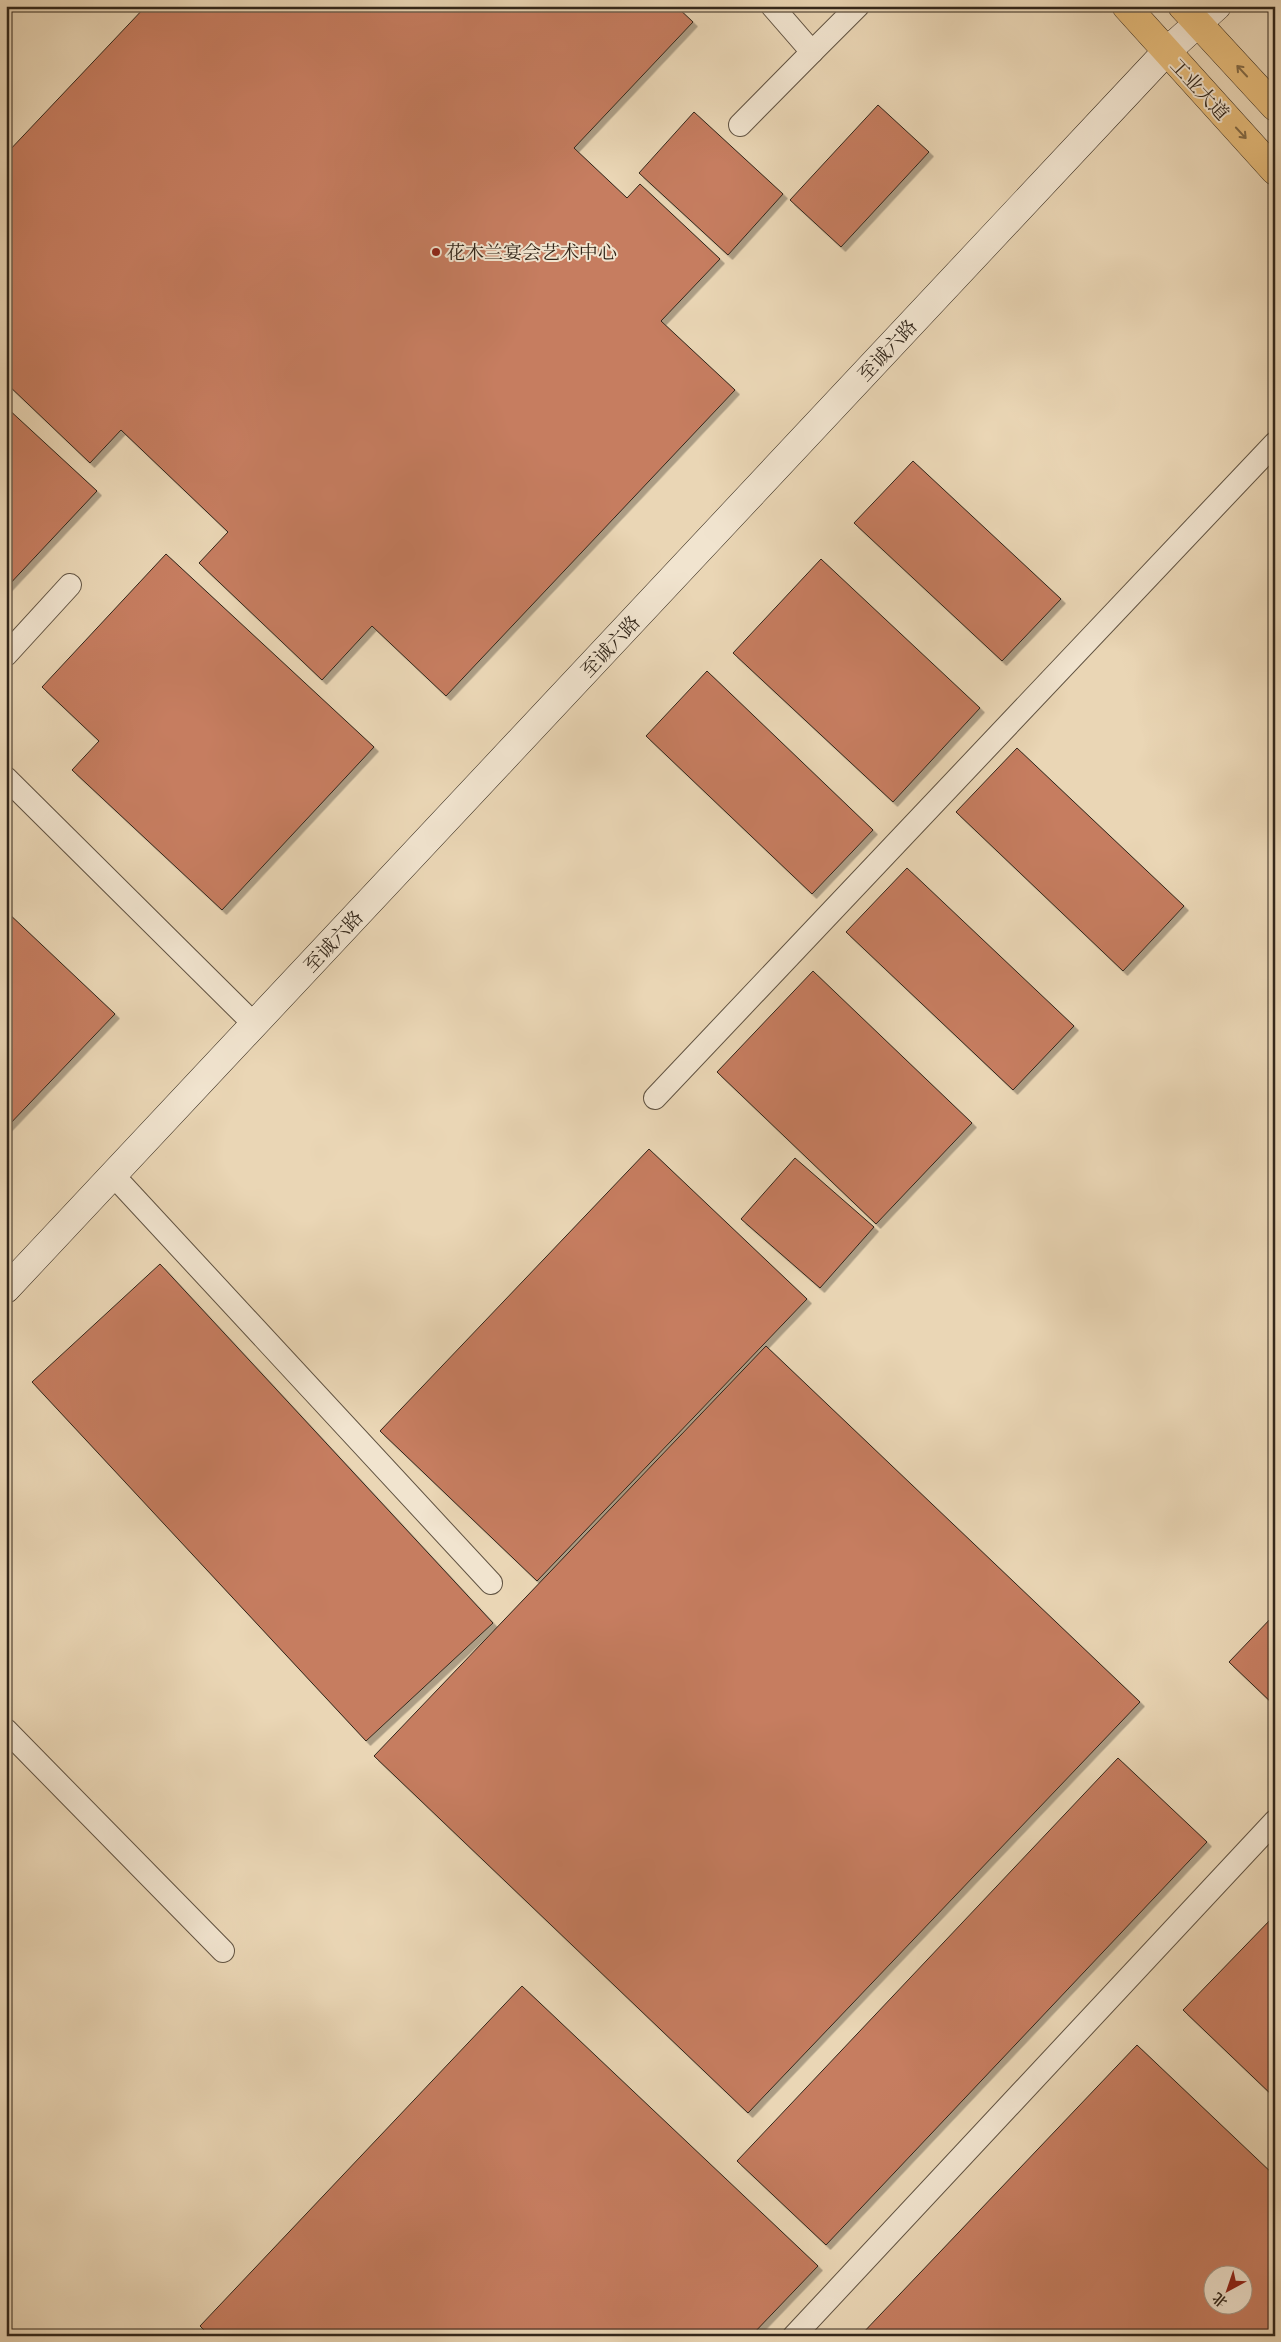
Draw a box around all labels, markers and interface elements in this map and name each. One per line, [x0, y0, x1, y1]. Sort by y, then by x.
street label: 工业大道 [1165, 53, 1235, 126]
one-way arrow [1236, 65, 1248, 78]
one-way arrow [1235, 127, 1246, 140]
place label: 花木兰宴会艺术中心 [446, 240, 617, 265]
marker: 花木兰宴会艺术中心 [430, 246, 442, 258]
street label: 至诚六路 [852, 314, 922, 387]
street label: 至诚六路 [575, 610, 645, 683]
street label: 至诚六路 [298, 905, 368, 978]
north arrow [1204, 2264, 1254, 2314]
text: 北 [1208, 2289, 1231, 2311]

